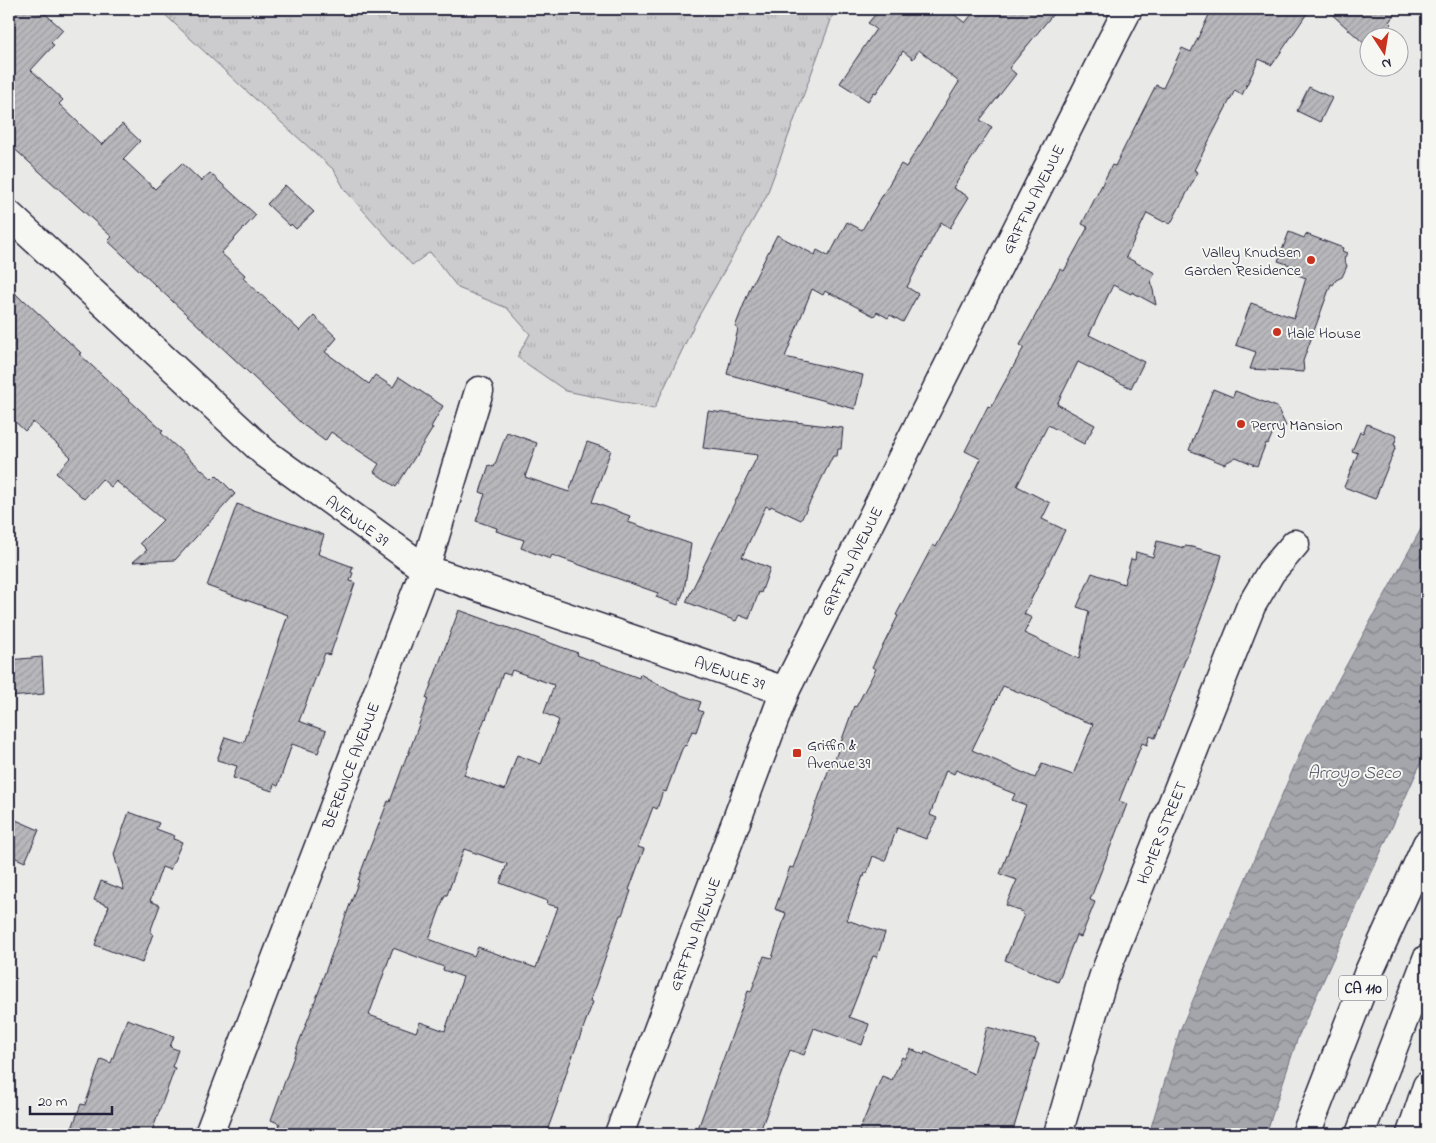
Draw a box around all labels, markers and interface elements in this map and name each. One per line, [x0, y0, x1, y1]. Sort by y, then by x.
north arrow [1358, 28, 1408, 78]
text: N [1380, 52, 1393, 75]
street label: GRIFFIN AVENUE [996, 141, 1072, 258]
place label: Valley Knudsen Garden Residence [1184, 241, 1302, 283]
marker: Valley Knudsen Garden Residence [1305, 254, 1317, 266]
place label: Hale House [1287, 322, 1362, 346]
marker: Hale House [1271, 326, 1283, 338]
place label: Perry Mansion [1251, 414, 1343, 438]
marker: Perry Mansion [1235, 418, 1247, 430]
street label: AVENUE 39 [320, 491, 393, 553]
street label: GRIFFIN AVENUE [815, 503, 890, 620]
street label: AVENUE 39 [691, 651, 768, 697]
street label: BERENICE AVENUE [316, 699, 387, 834]
place label: Griffin & Avenue 39 [807, 734, 870, 776]
marker: Griffin & Avenue 39 [791, 747, 803, 759]
water label: Arroyo Seco [1308, 761, 1401, 787]
street label: HOMER STREET [1131, 778, 1194, 888]
street label: GRIFFIN AVENUE [664, 874, 728, 995]
road number: CA 110 [1339, 976, 1387, 1000]
scale bar [30, 1083, 112, 1115]
text: 20 m [38, 1091, 68, 1113]

